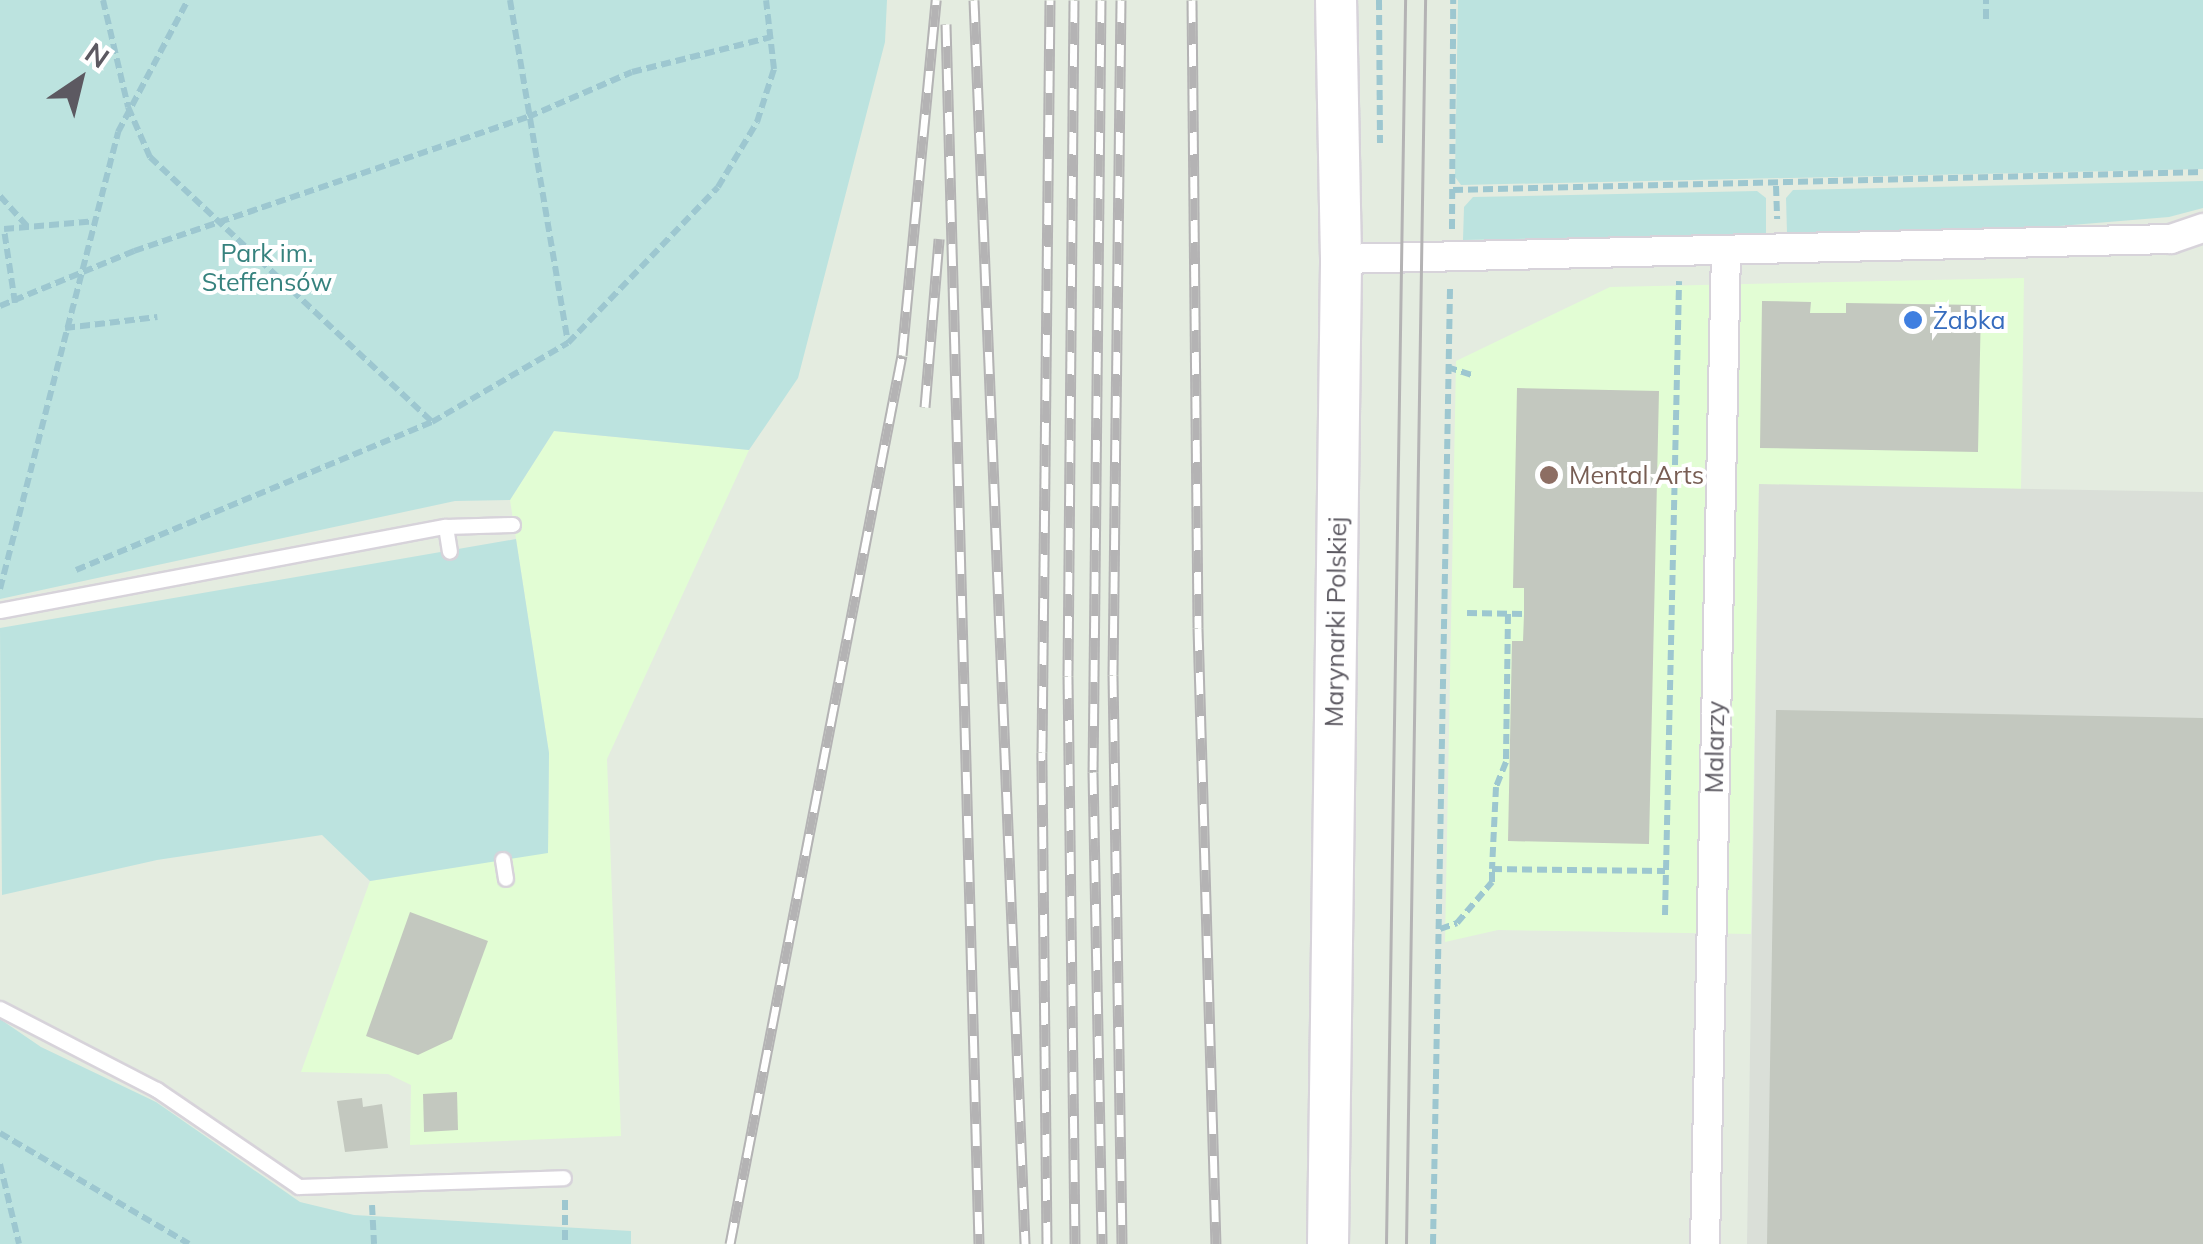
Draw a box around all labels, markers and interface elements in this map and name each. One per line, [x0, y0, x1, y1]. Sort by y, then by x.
north arrow [30, 30, 130, 130]
text: N [79, 35, 116, 75]
park label: Park im. Steffensów [202, 239, 332, 298]
place label: Żabka [1933, 305, 2005, 335]
marker: Żabka [1902, 309, 1924, 331]
place label: Mental Arts [1569, 460, 1704, 490]
marker: Mental Arts [1538, 464, 1560, 486]
street label: Marynarki Polskiej [1319, 517, 1353, 727]
street label: Malarzy [1699, 700, 1731, 794]

